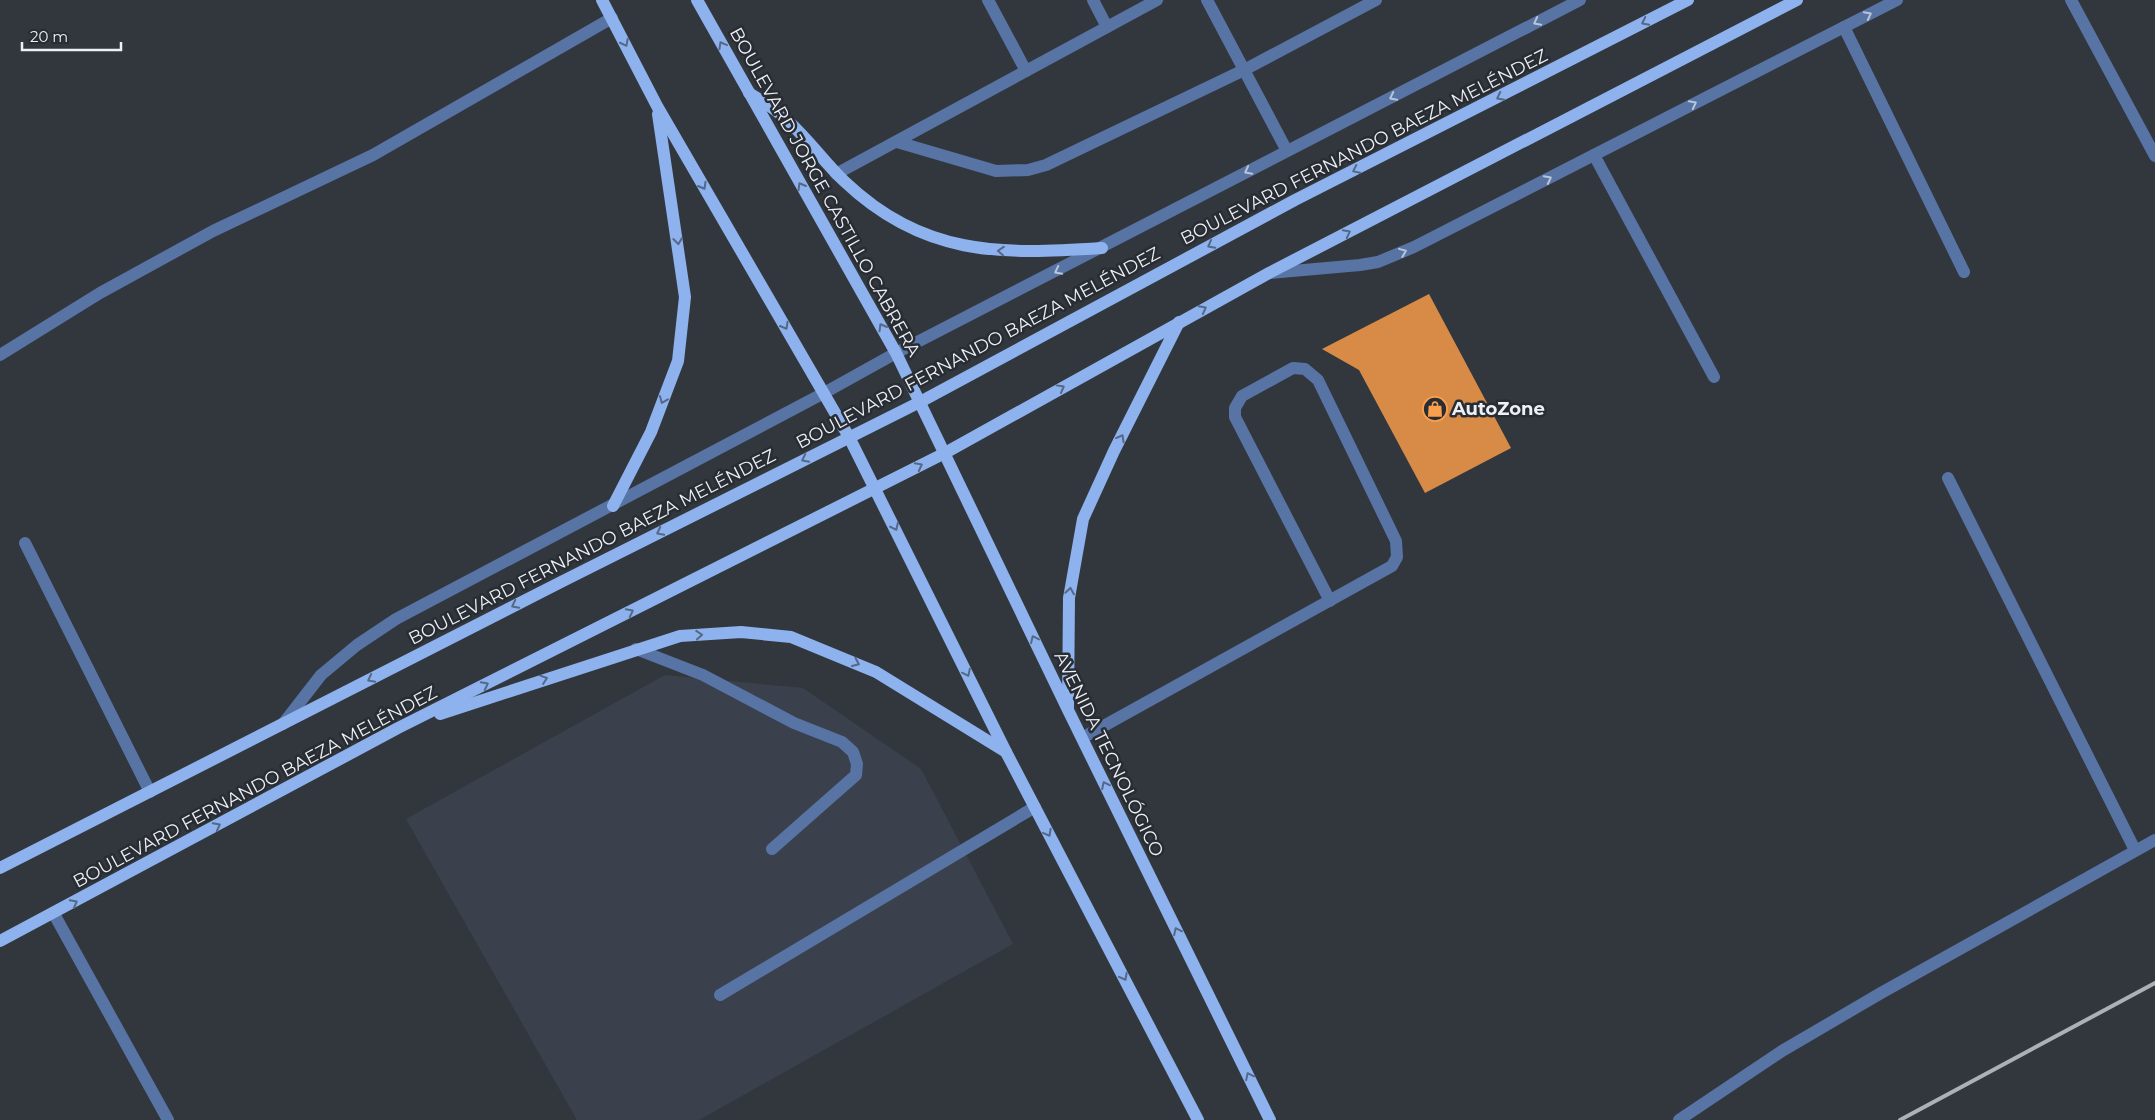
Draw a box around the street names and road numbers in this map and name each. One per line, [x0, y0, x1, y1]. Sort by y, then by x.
street label: BOULEVARD JORGE CASTILLO CABRERA [725, 23, 925, 361]
street label: BOULEVARD FERNANDO BAEZA MELÉNDEZ [1177, 44, 1551, 250]
street label: BOULEVARD FERNANDO BAEZA MELÉNDEZ [792, 242, 1164, 454]
street label: BOULEVARD FERNANDO BAEZA MELÉNDEZ [405, 444, 779, 650]
street label: AVENIDA TECNOLÓGICO [1050, 648, 1168, 860]
street label: BOULEVARD FERNANDO BAEZA MELÉNDEZ [69, 681, 441, 893]

